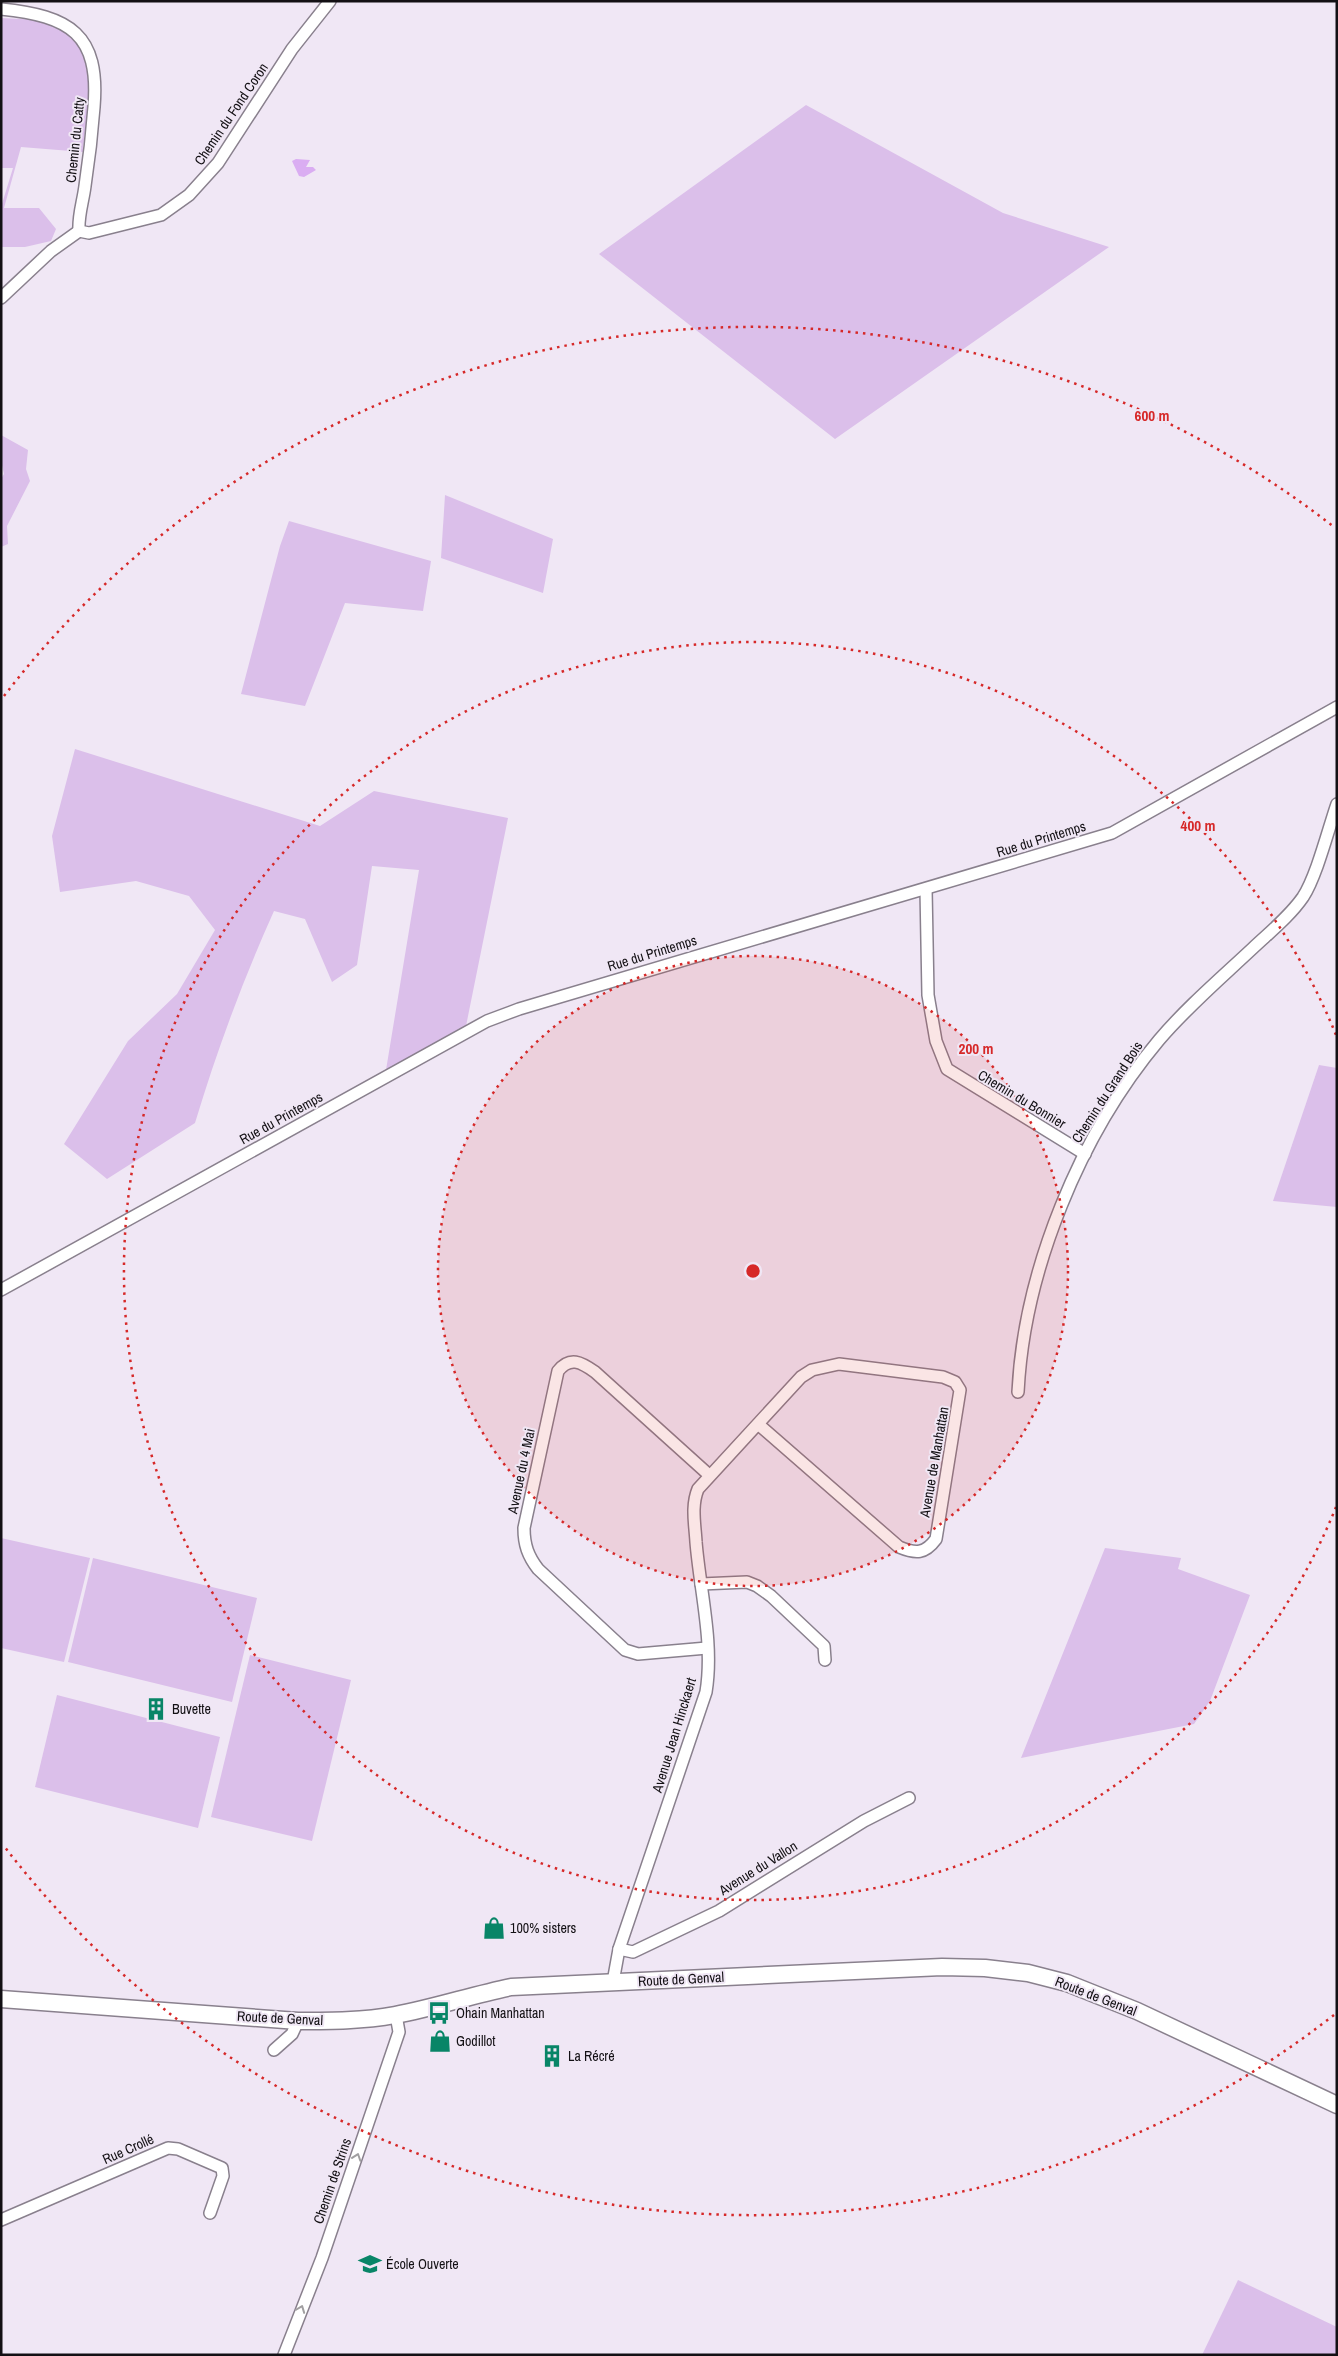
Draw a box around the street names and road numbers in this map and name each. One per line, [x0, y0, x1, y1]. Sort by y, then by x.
street label: Chemin du Fond Coron [190, 59, 272, 169]
street label: Chemin du Catty [62, 96, 88, 184]
street label: Rue du Printemps [994, 817, 1088, 861]
street label: Rue du Printemps [605, 931, 699, 975]
street label: Chemin du Grand Bois [1067, 1038, 1147, 1146]
street label: Chemin du Bonnier [975, 1066, 1069, 1132]
street label: Rue du Printemps [236, 1088, 326, 1148]
street label: Avenue de Manhattan [915, 1405, 953, 1520]
street label: Avenue du 4 Mai [503, 1427, 539, 1516]
street label: Avenue Jean Hinckaert [648, 1675, 700, 1796]
street label: Avenue du Vallon [715, 1837, 800, 1900]
street label: Route de Genval [638, 1968, 724, 1990]
street label: Route de Genval [1053, 1972, 1139, 2020]
street label: Route de Genval [237, 2007, 323, 2029]
street label: Rue Crollé [100, 2130, 156, 2168]
street label: Chemin de Strins [309, 2136, 355, 2226]

